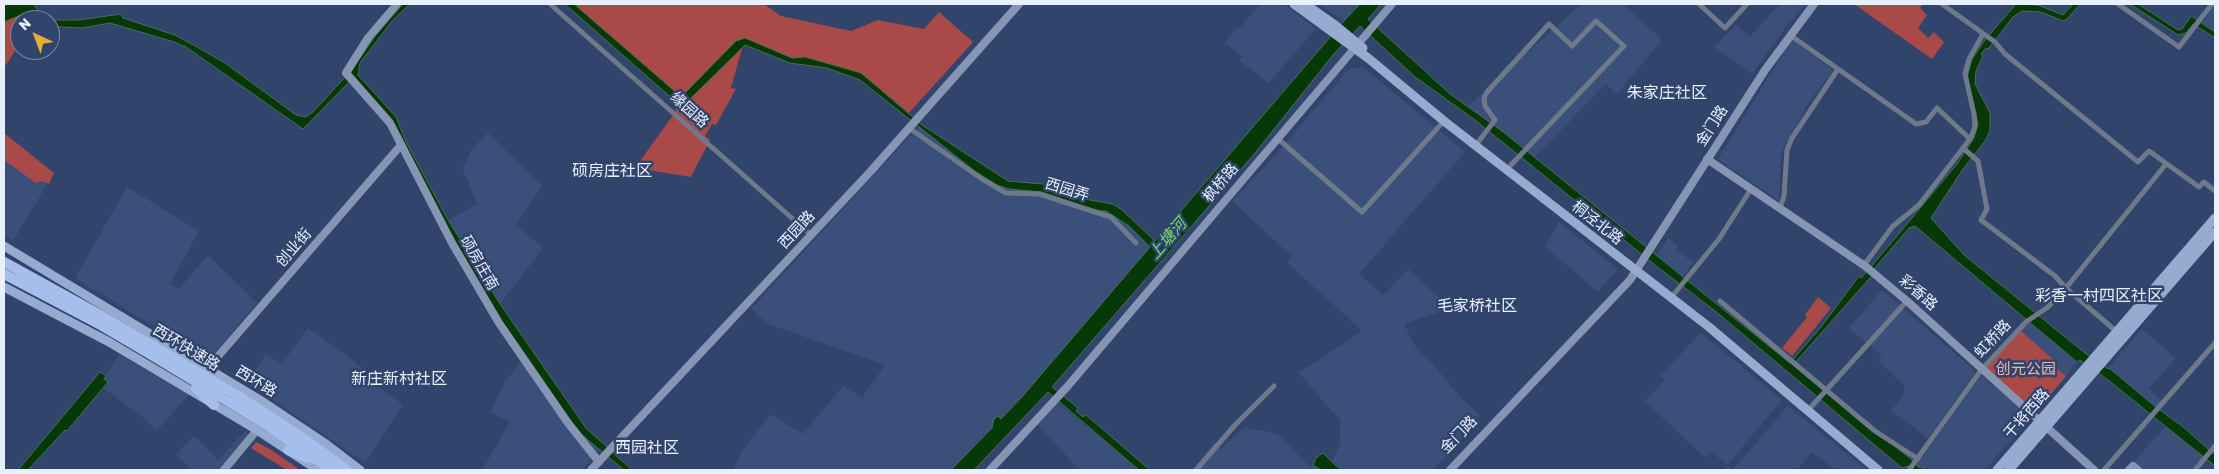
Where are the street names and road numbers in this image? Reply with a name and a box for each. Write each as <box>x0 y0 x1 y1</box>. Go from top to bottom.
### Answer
street label: 缘园路 <box>666 88 712 132</box>
street label: 金门路 <box>1692 102 1732 150</box>
street label: 枫桥路 <box>1200 160 1242 206</box>
street label: 西园弄 <box>1043 175 1091 205</box>
street label: 桐泾北路 <box>1568 197 1626 249</box>
street label: 西园路 <box>775 207 819 253</box>
street label: 创业街 <box>272 225 316 271</box>
street label: 硕房庄南 <box>456 233 502 293</box>
street label: 彩香路 <box>1895 271 1941 315</box>
street label: 虹桥路 <box>1971 316 2015 362</box>
street label: 西环快速路 <box>149 321 223 375</box>
street label: 西环路 <box>232 363 280 401</box>
street label: 干将西路 <box>2001 385 2053 443</box>
street label: 金门路 <box>1437 413 1481 457</box>

